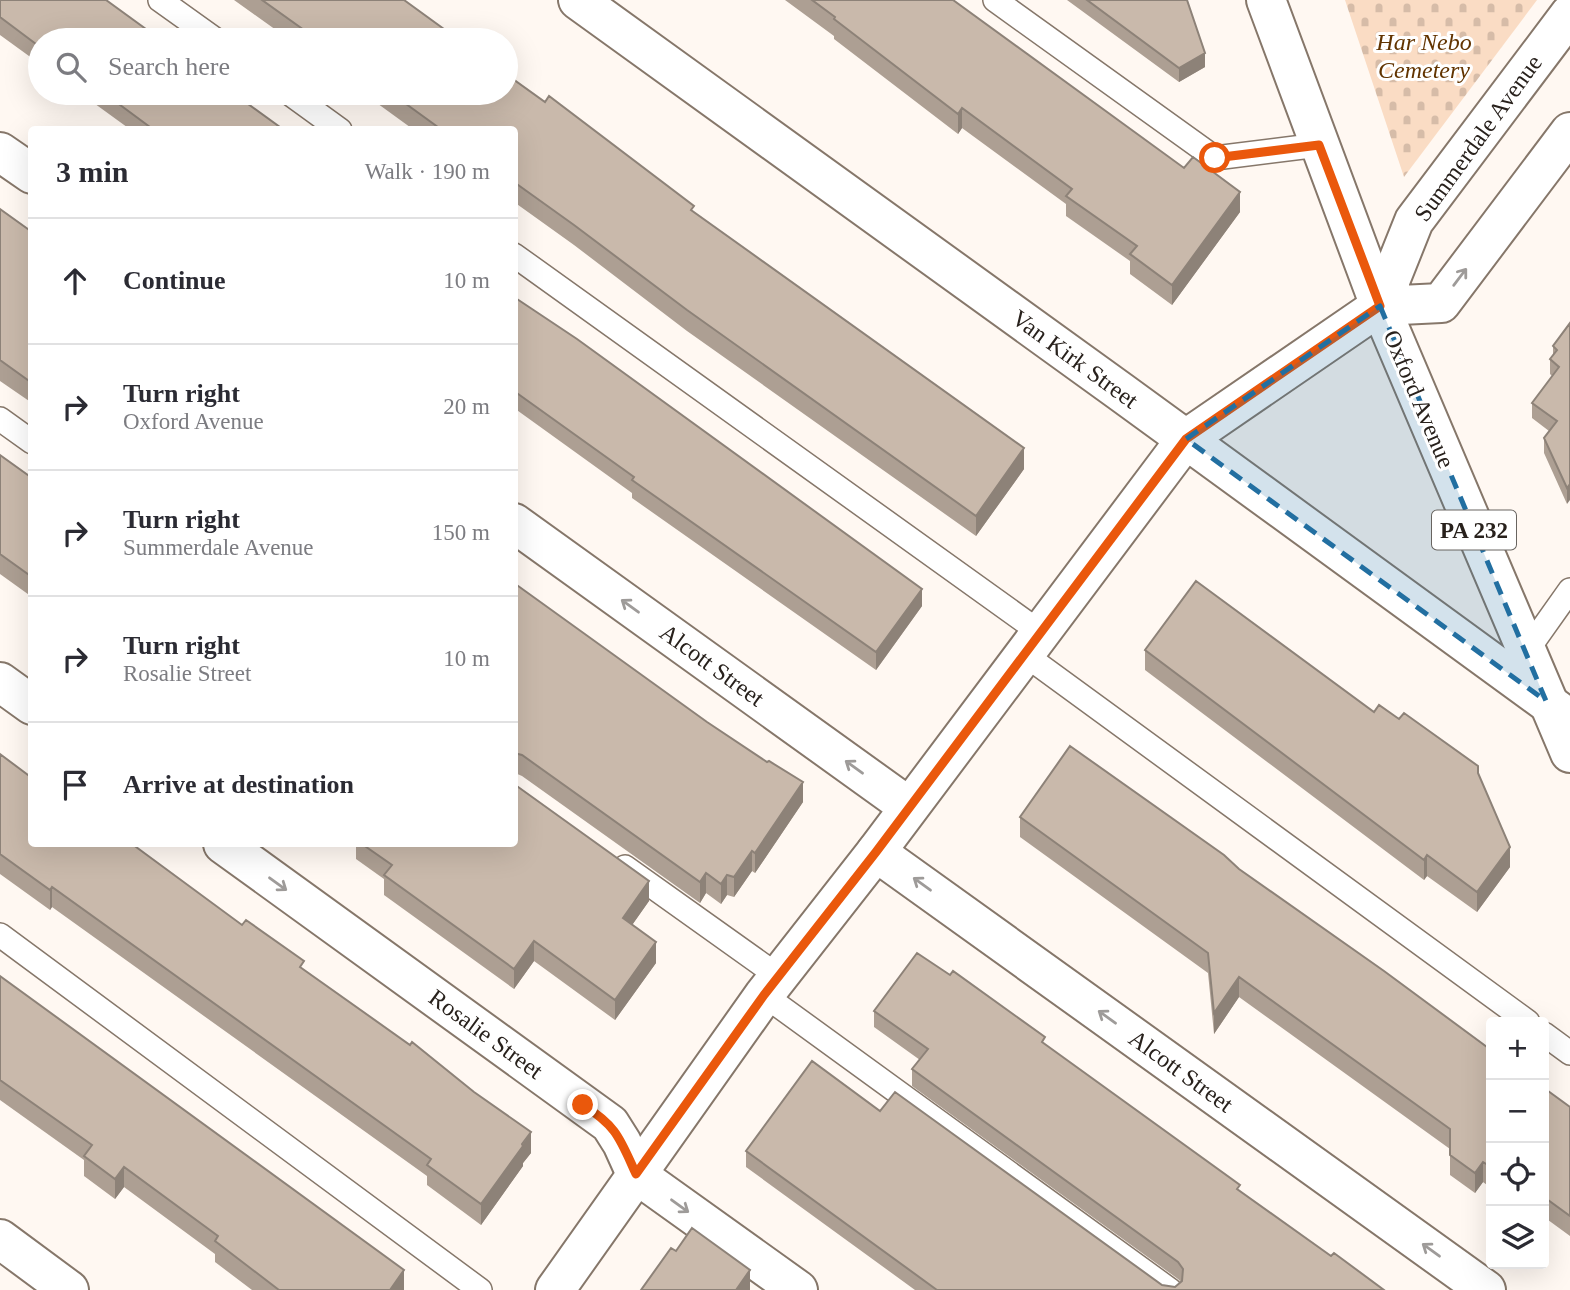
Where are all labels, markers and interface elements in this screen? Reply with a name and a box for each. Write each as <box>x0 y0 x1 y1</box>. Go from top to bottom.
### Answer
search box <box>28 28 518 105</box>
park label: Har Nebo Cemetery <box>1375 29 1472 83</box>
icon: search <box>52 48 90 86</box>
street label: Summerdale Avenue <box>1409 50 1547 226</box>
text: Search here <box>108 52 230 81</box>
route start <box>1199 142 1230 173</box>
text: 3 min <box>56 155 129 188</box>
text: Walk · 190 m <box>365 159 490 184</box>
icon: ahead <box>56 262 94 300</box>
text: Continue <box>123 266 226 295</box>
text: 10 m <box>443 268 490 293</box>
one-way arrow <box>1453 268 1467 287</box>
street label: Van Kirk Street <box>1007 305 1143 414</box>
street label: Oxford Avenue <box>1378 326 1460 472</box>
text: Turn right <box>123 379 240 408</box>
icon: right <box>56 388 94 426</box>
text: 20 m <box>443 394 490 419</box>
text: Oxford Avenue <box>123 409 264 434</box>
text: Turn right <box>123 505 240 534</box>
road number: PA 232 <box>1432 510 1516 550</box>
icon: right <box>56 514 94 552</box>
text: 150 m <box>432 520 490 545</box>
text: Summerdale Avenue <box>123 535 314 560</box>
one-way arrow <box>621 599 640 613</box>
street label: Alcott Street <box>655 619 769 712</box>
text: Turn right <box>123 631 240 660</box>
icon: right <box>56 640 94 678</box>
text: 10 m <box>443 646 490 671</box>
text: Rosalie Street <box>123 661 251 686</box>
one-way arrow <box>845 760 864 775</box>
icon: arrive <box>56 766 94 804</box>
text: Arrive at destination <box>123 770 354 799</box>
one-way arrow <box>268 876 287 891</box>
one-way arrow <box>913 877 932 892</box>
street label: Rosalie Street <box>424 984 548 1084</box>
one-way arrow <box>1098 1010 1117 1024</box>
map controls <box>1486 1017 1549 1269</box>
button: + <box>1486 1017 1549 1080</box>
street label: Alcott Street <box>1124 1025 1238 1118</box>
button: − <box>1486 1080 1549 1143</box>
route end <box>567 1089 598 1120</box>
button: locate <box>1486 1143 1549 1206</box>
one-way arrow <box>670 1199 689 1213</box>
button: layers <box>1486 1206 1549 1269</box>
one-way arrow <box>1422 1243 1441 1257</box>

